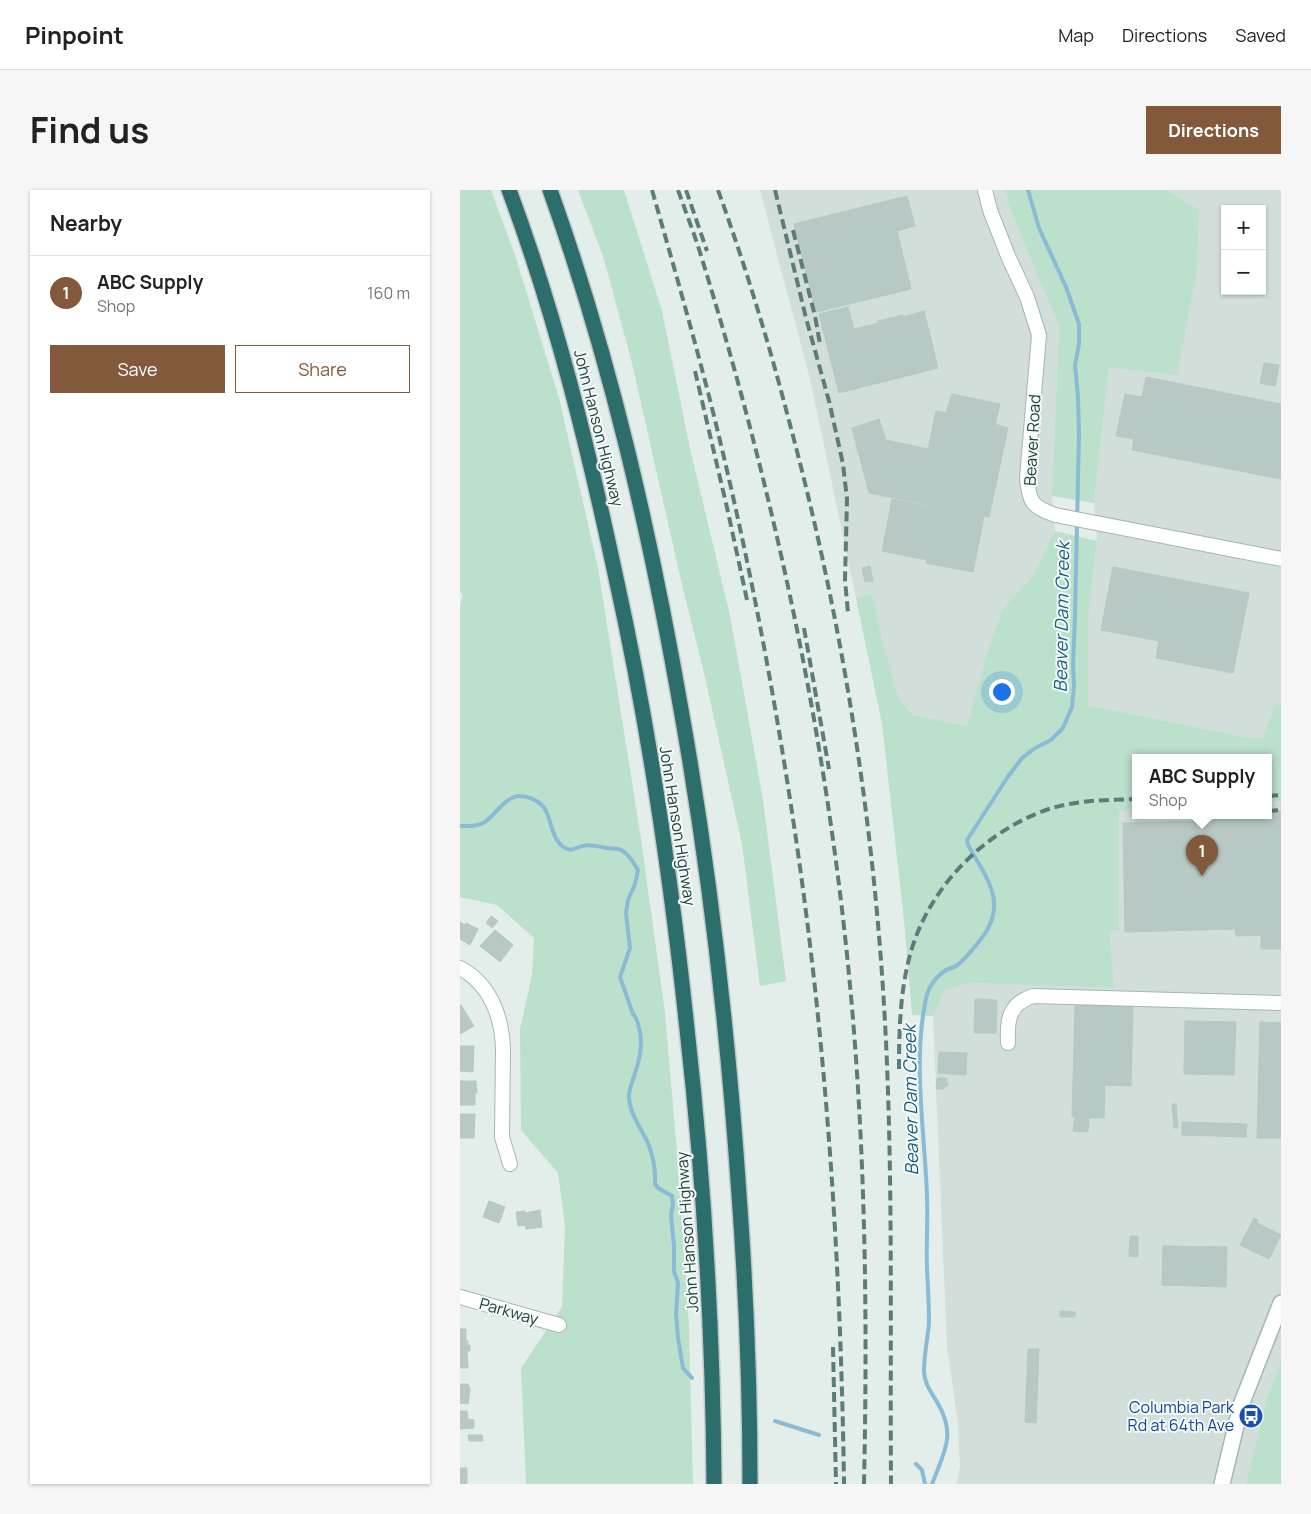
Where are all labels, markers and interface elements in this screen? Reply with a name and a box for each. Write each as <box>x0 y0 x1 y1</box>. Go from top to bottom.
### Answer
text: Pinpoint <box>25 18 124 51</box>
text: Map <box>1058 23 1094 47</box>
text: Directions <box>1122 23 1207 47</box>
text: Saved <box>1235 23 1286 47</box>
text: Find us <box>30 106 149 154</box>
button: Directions <box>1146 106 1281 154</box>
map controls <box>1221 205 1266 295</box>
button: + <box>1221 205 1266 250</box>
text: Nearby <box>50 209 122 237</box>
button: − <box>1221 250 1266 295</box>
text: ABC Supply <box>97 269 203 295</box>
text: 1 <box>62 282 70 304</box>
text: 160 m <box>367 282 410 304</box>
text: Shop <box>97 295 135 317</box>
button: Save <box>50 345 225 393</box>
button: Share <box>235 345 410 393</box>
street label: John Hanson Highway <box>569 347 629 509</box>
street label: Beaver Road <box>1019 394 1045 486</box>
water label: Beaver Dam Creek <box>1048 538 1074 692</box>
your location <box>989 679 1015 705</box>
street label: John Hanson Highway <box>655 745 702 908</box>
popup <box>1132 754 1272 819</box>
text: ABC Supply <box>1149 763 1255 789</box>
text: Shop <box>1149 789 1187 811</box>
pin: 1 <box>1186 835 1218 876</box>
water label: Beaver Dam Creek <box>897 1021 923 1175</box>
street label: John Hanson Highway <box>670 1150 704 1313</box>
street label: Parkway <box>477 1292 542 1330</box>
place label: Columbia Park Rd at 64th Ave <box>1128 1396 1235 1436</box>
bus stop icon: Columbia Park Rd at 64th Ave <box>1238 1403 1264 1429</box>

